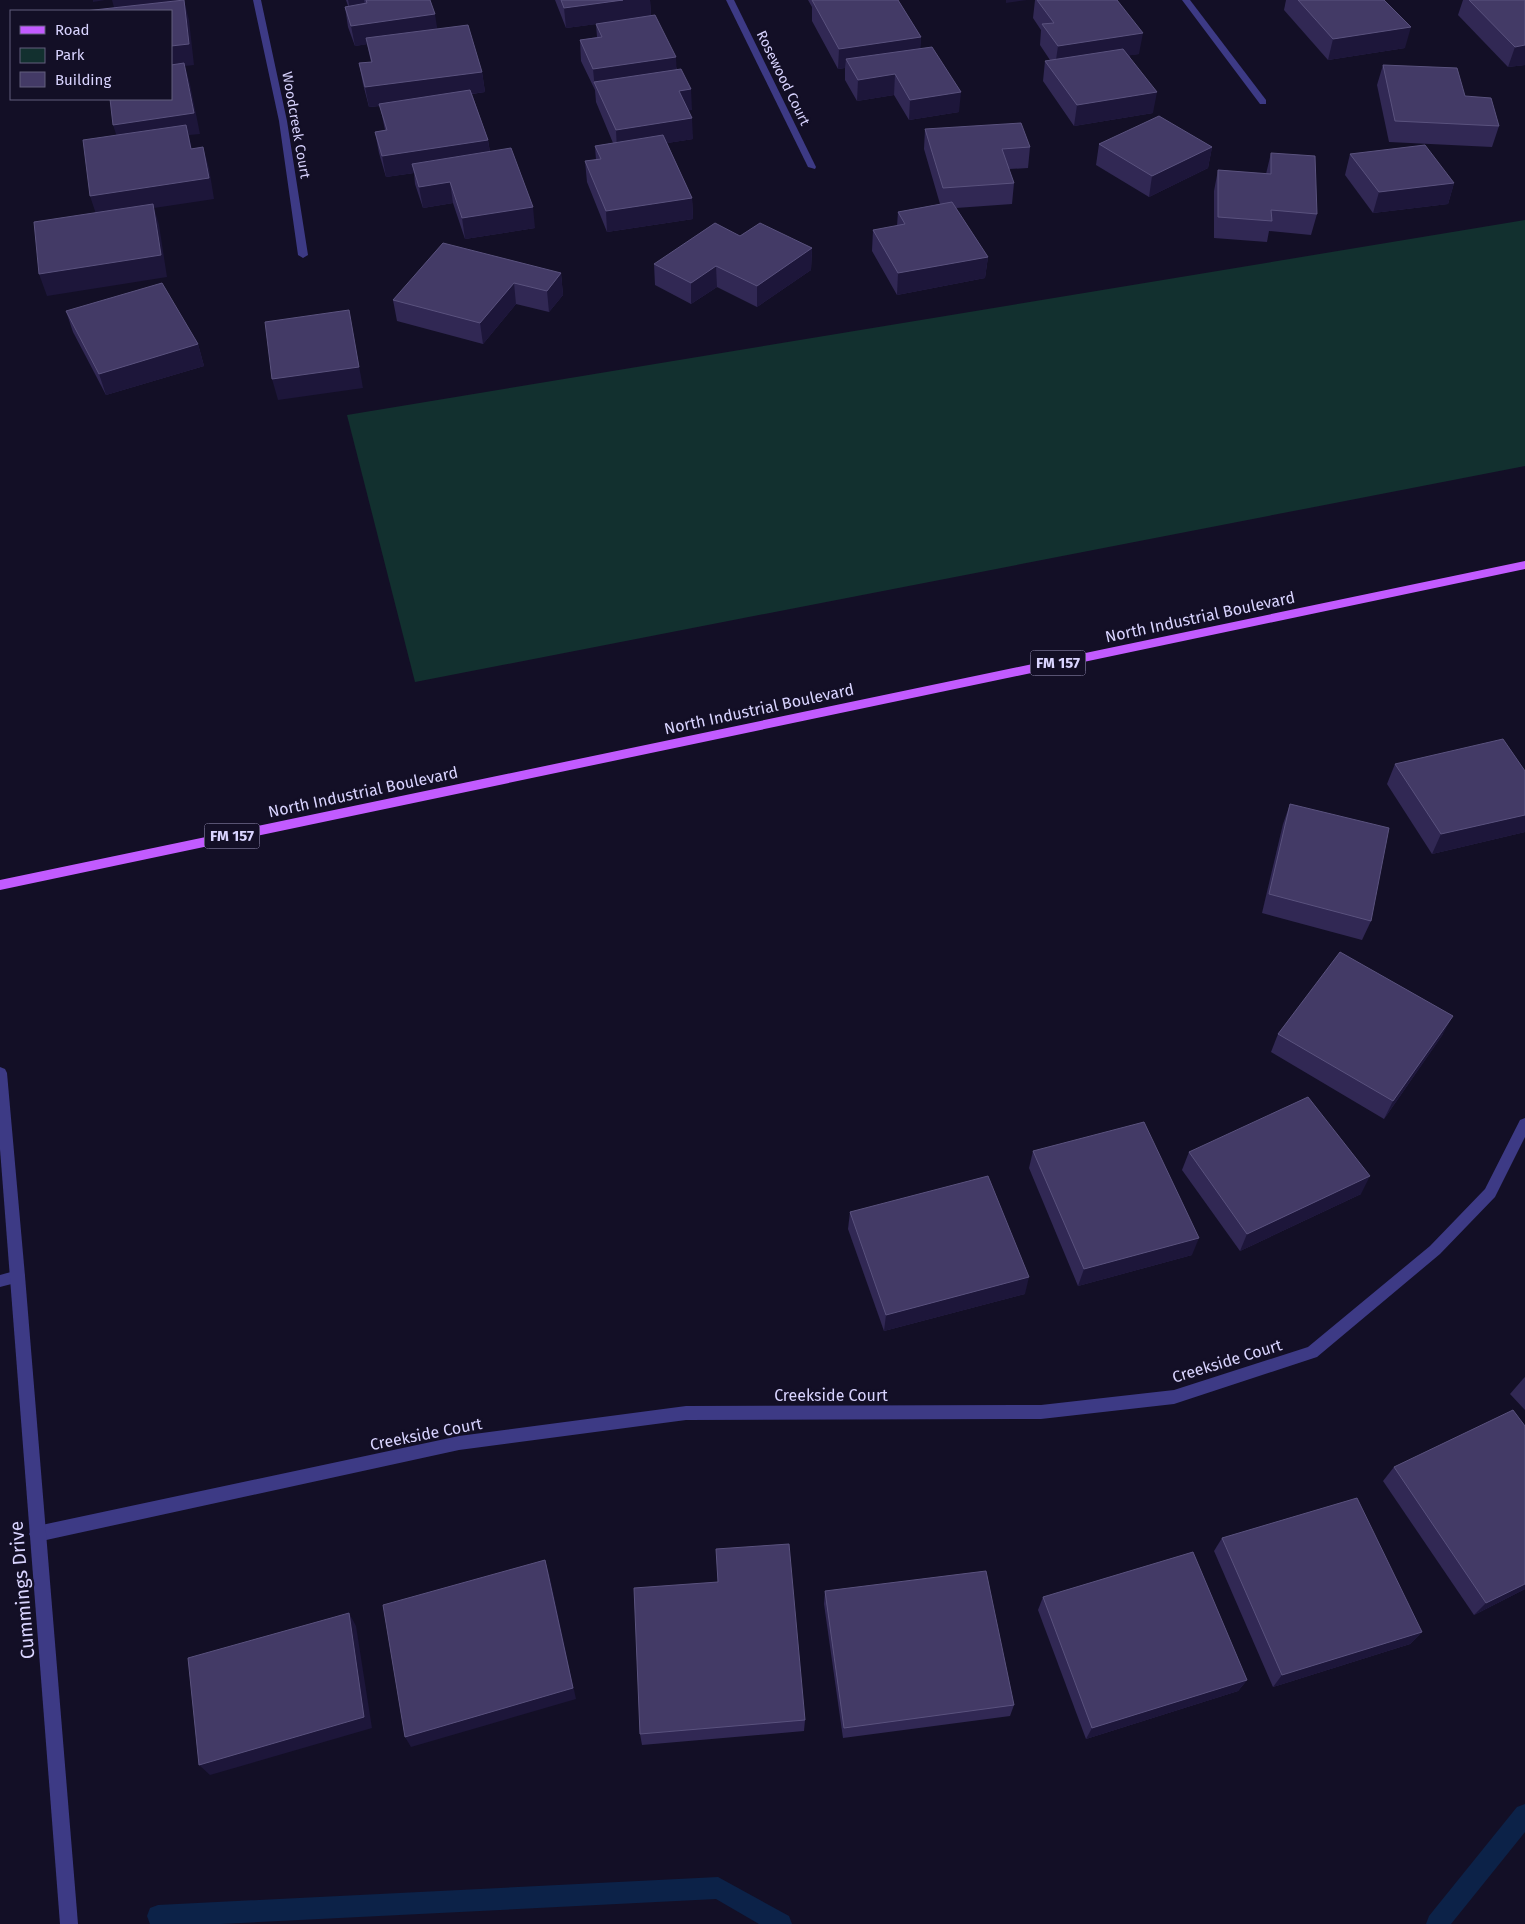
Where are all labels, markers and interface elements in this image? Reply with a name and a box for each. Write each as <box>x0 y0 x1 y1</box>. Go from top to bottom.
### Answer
legend <box>10 10 172 100</box>
text: Road <box>55 21 90 39</box>
street label: Rosewood Court <box>753 28 814 129</box>
text: Park <box>55 46 85 64</box>
street label: Woodcreek Court <box>278 70 314 181</box>
text: Building <box>55 71 111 89</box>
street label: North Industrial Boulevard <box>1103 588 1297 646</box>
road number: FM 157 <box>1030 650 1086 676</box>
street label: North Industrial Boulevard <box>662 680 856 738</box>
street label: North Industrial Boulevard <box>266 763 460 821</box>
road number: FM 157 <box>204 824 260 848</box>
street label: Creekside Court <box>1170 1335 1284 1387</box>
street label: Creekside Court <box>774 1386 888 1405</box>
street label: Creekside Court <box>368 1414 484 1454</box>
street label: Cummings Drive <box>5 1520 39 1660</box>

